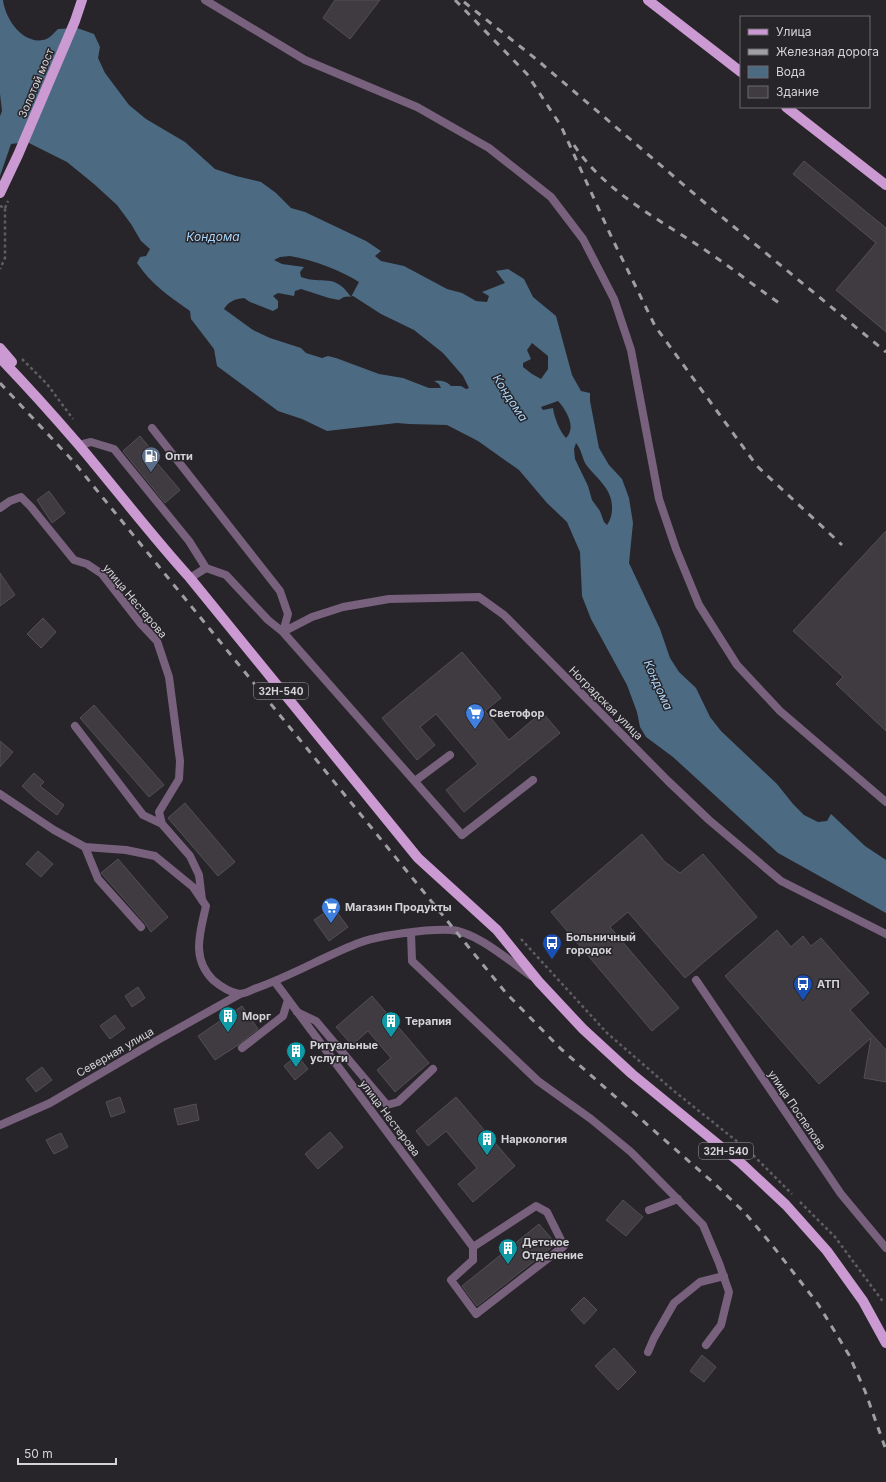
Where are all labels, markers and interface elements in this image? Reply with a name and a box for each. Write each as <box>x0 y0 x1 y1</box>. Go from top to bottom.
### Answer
legend <box>740 16 870 108</box>
text: Улица <box>776 24 811 39</box>
text: Железная дорога <box>776 44 879 59</box>
street label: Золотой мост <box>15 45 57 120</box>
text: Вода <box>776 64 805 79</box>
text: Здание <box>776 84 819 99</box>
water label: Кондома <box>186 229 240 244</box>
water label: Кондома <box>490 371 531 424</box>
fuel station icon: Опти <box>140 445 162 473</box>
place label: Опти <box>165 449 193 463</box>
street label: улица Нестерова <box>100 561 170 641</box>
water label: Кондома <box>641 657 676 712</box>
street label: Ноградская улица <box>566 663 646 743</box>
road number: 32Н-540 <box>254 683 308 699</box>
supermarket icon: Светофор <box>464 702 486 730</box>
place label: Светофор <box>489 706 545 720</box>
supermarket icon: Магазин Продукты <box>320 896 342 924</box>
place label: Магазин Продукты <box>345 900 452 914</box>
place label: Больничный городок <box>566 930 636 957</box>
bus stop icon: Больничный городок <box>541 932 563 960</box>
bus stop icon: АТП <box>792 973 814 1001</box>
place label: АТП <box>817 977 840 991</box>
building icon: Морг <box>217 1005 239 1033</box>
place label: Морг <box>242 1009 271 1023</box>
building icon: Терапия <box>380 1010 402 1038</box>
place label: Терапия <box>405 1014 451 1028</box>
street label: Северная улица <box>74 1024 156 1080</box>
place label: Ритуальные услуги <box>310 1038 379 1065</box>
building icon: Ритуальные услуги <box>285 1040 307 1068</box>
street label: улица Поспелова <box>765 1067 829 1153</box>
street label: улица Нестерова <box>357 1077 423 1159</box>
building icon: Наркология <box>476 1128 498 1156</box>
place label: Наркология <box>501 1132 567 1146</box>
road number: 32Н-540 <box>699 1143 753 1159</box>
place label: Детское Отделение <box>522 1235 584 1262</box>
building icon: Детское Отделение <box>497 1237 519 1265</box>
scale bar <box>18 1440 116 1466</box>
text: 50 m <box>24 1446 53 1461</box>

